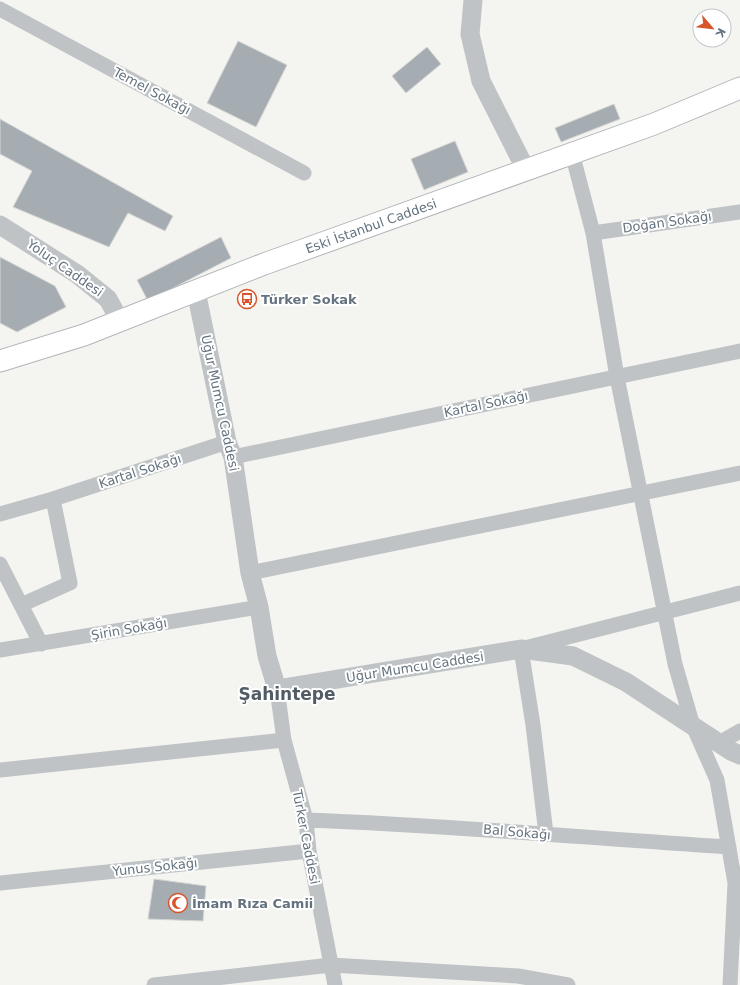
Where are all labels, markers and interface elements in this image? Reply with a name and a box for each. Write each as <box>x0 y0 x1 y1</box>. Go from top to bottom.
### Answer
north arrow <box>692 8 732 48</box>
text: K <box>712 26 728 40</box>
street label: Temel Sokağı <box>110 64 193 118</box>
street label: Eski İstanbul Caddesi <box>303 195 439 256</box>
street label: Doğan Sokağı <box>621 208 713 236</box>
street label: Yoluç Caddesi <box>23 236 106 300</box>
bus stop icon: Türker Sokak <box>236 288 258 310</box>
place label: Türker Sokak <box>261 292 357 307</box>
street label: Uğur Mumcu Caddesi <box>198 333 242 473</box>
street label: Kartal Sokağı <box>442 388 530 420</box>
street label: Kartal Sokağı <box>97 451 183 491</box>
street label: Şirin Sokağı <box>90 615 168 643</box>
street label: Uğur Mumcu Caddesi <box>345 649 485 685</box>
district label: Şahintepe <box>238 684 336 704</box>
street label: Türker Caddesi <box>289 787 323 886</box>
street label: Bal Sokağı <box>482 822 552 842</box>
street label: Yunus Sokağı <box>111 855 198 879</box>
mosque icon: İmam Rıza Camii <box>167 892 189 914</box>
place label: İmam Rıza Camii <box>192 896 313 911</box>

